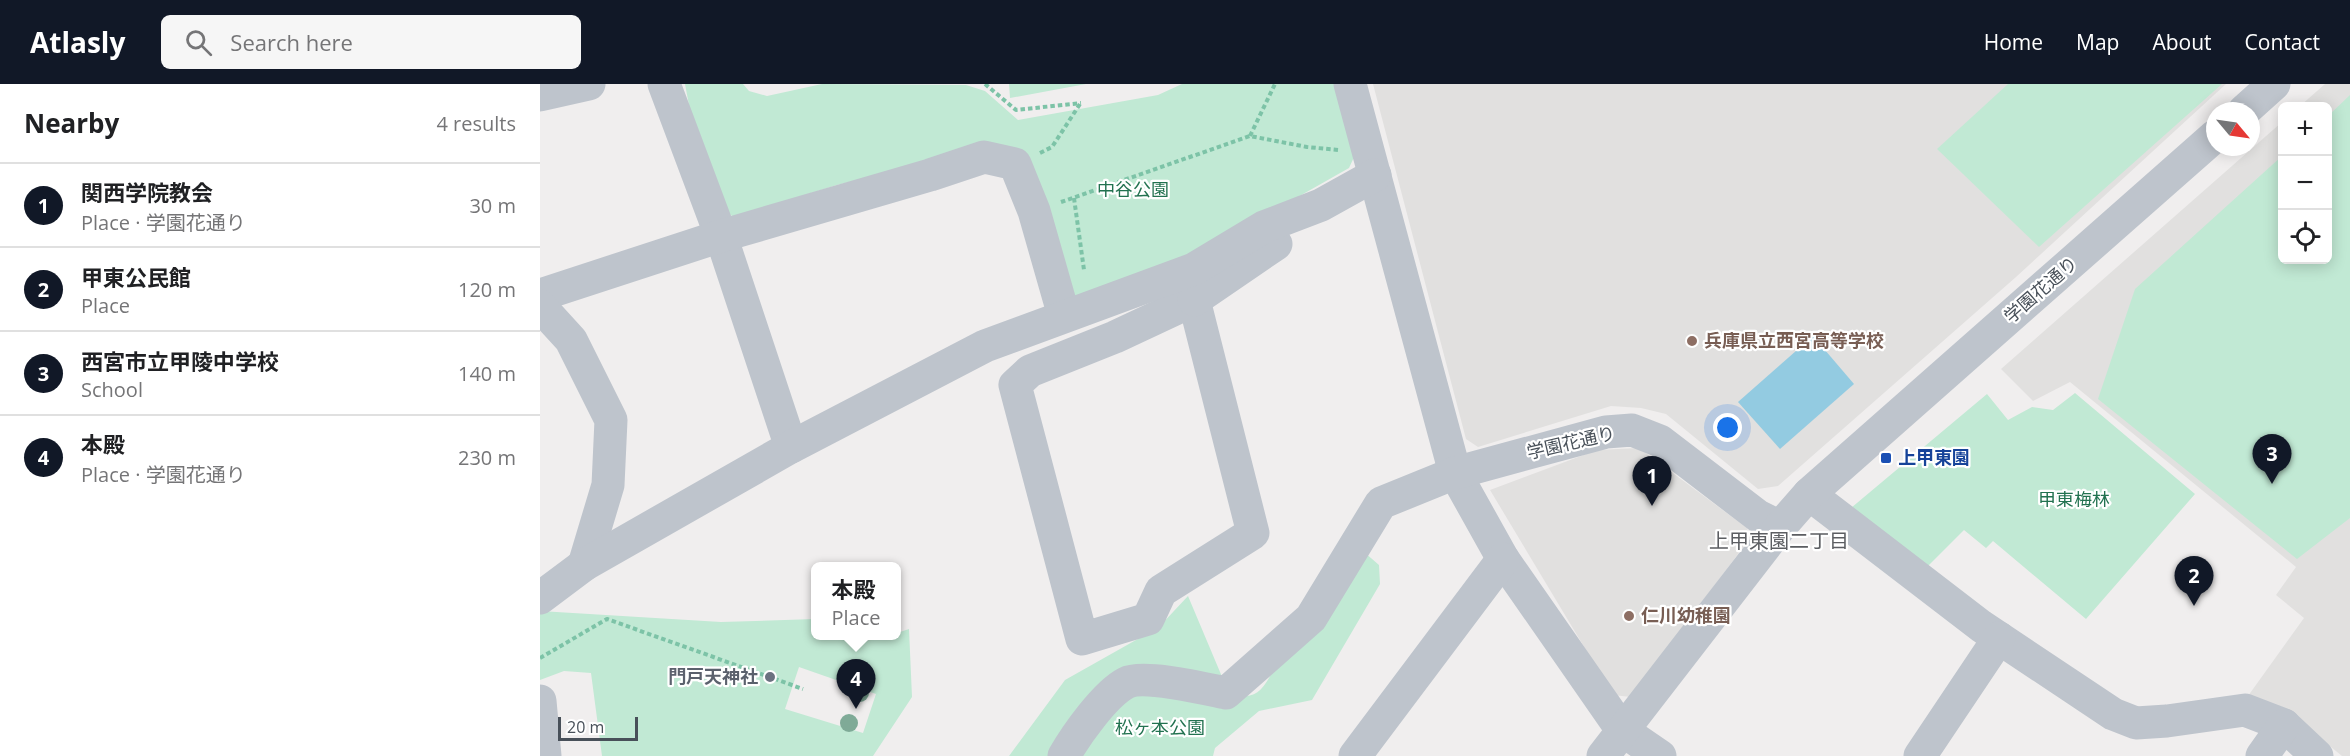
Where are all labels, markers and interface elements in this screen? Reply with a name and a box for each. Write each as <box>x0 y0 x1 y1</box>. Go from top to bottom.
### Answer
search box <box>161 15 581 69</box>
text: Atlasly <box>30 23 125 61</box>
icon: search <box>182 26 215 59</box>
text: Search here <box>230 27 353 57</box>
text: Home <box>1984 28 2043 56</box>
text: Map <box>2076 28 2119 56</box>
text: About <box>2152 28 2212 56</box>
text: Contact <box>2245 28 2320 56</box>
north arrow <box>2206 102 2260 156</box>
map controls <box>2278 102 2332 264</box>
button: + <box>2278 102 2332 156</box>
text: Nearby <box>24 105 119 141</box>
text: 4 results <box>436 110 516 137</box>
button: − <box>2278 156 2332 210</box>
text: 関西学院教会 <box>81 177 213 207</box>
park label: 中谷公園 <box>1097 177 1169 201</box>
text: 1 <box>38 192 49 219</box>
text: 30 m <box>469 192 516 219</box>
text: Place · 学園花通り <box>81 209 246 236</box>
button: locate <box>2278 210 2332 264</box>
street label: 学園花通り <box>1999 251 2082 328</box>
text: 甲東公民館 <box>81 262 191 292</box>
text: 2 <box>38 276 49 303</box>
text: 120 m <box>458 276 516 303</box>
text: Place <box>81 292 130 319</box>
place label: 兵庫県立西宮高等学校 <box>1704 328 1884 352</box>
marker: 兵庫県立西宮高等学校 <box>1685 334 1699 348</box>
text: 西宮市立甲陵中学校 <box>81 346 279 376</box>
text: 3 <box>38 360 49 387</box>
text: 140 m <box>458 360 516 387</box>
text: School <box>81 376 143 403</box>
your location <box>1713 413 1742 442</box>
street label: 学園花通り <box>1524 420 1617 464</box>
text: 本殿 <box>81 429 125 459</box>
pin: 3 <box>2252 434 2292 484</box>
text: 4 <box>38 444 49 471</box>
text: 230 m <box>458 444 516 471</box>
place label: 上甲東園 <box>1898 445 1970 469</box>
marker: 上甲東園 <box>1879 451 1893 465</box>
pin: 1 <box>1632 456 1672 506</box>
text: Place · 学園花通り <box>81 461 246 488</box>
park label: 甲東梅林 <box>2038 487 2110 511</box>
district label: 上甲東園二丁目 <box>1709 527 1849 554</box>
pin: 2 <box>2174 556 2214 606</box>
popup <box>811 562 901 640</box>
text: 本殿 <box>831 574 876 604</box>
place label: 仁川幼稚園 <box>1641 603 1731 627</box>
text: Place <box>831 604 881 631</box>
marker: 仁川幼稚園 <box>1622 609 1636 623</box>
pin: 4 <box>836 660 876 709</box>
place label: 門戸天神社 <box>668 664 758 688</box>
marker: 門戸天神社 <box>763 670 777 684</box>
scale bar <box>558 714 638 742</box>
park label: 松ヶ本公園 <box>1115 715 1205 739</box>
text: 20 m <box>567 716 604 738</box>

